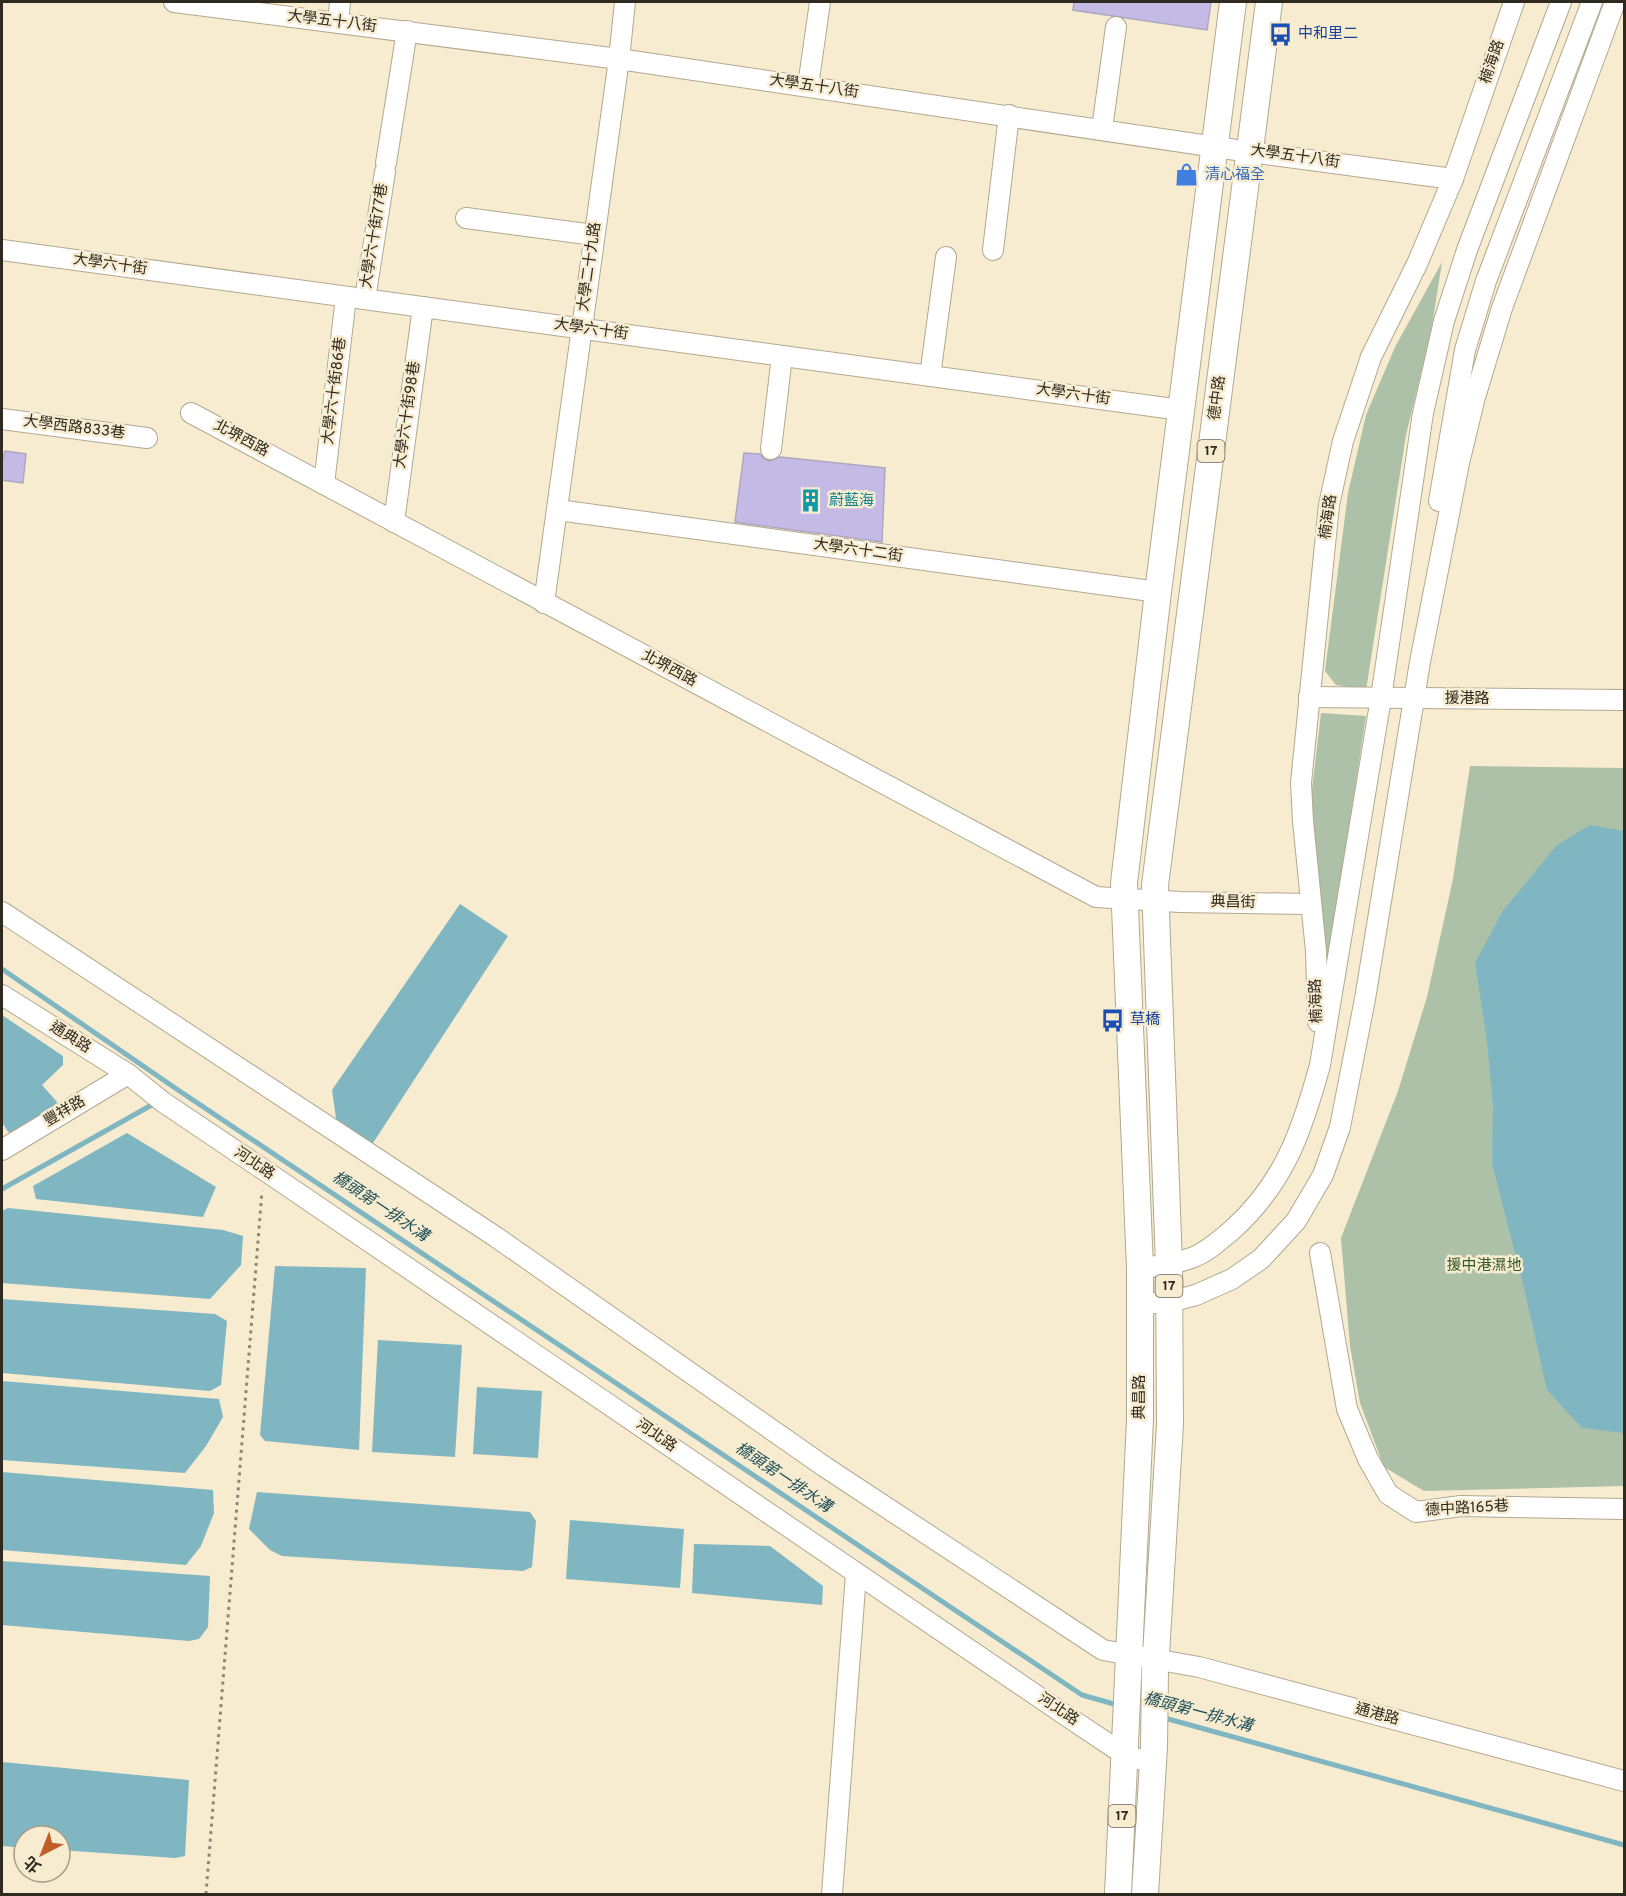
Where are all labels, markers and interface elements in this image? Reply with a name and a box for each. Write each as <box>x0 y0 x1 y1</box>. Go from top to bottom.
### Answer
street label: 大學五十八街 <box>286 7 378 37</box>
bus stop icon: 中和里二 <box>1267 21 1293 47</box>
place label: 中和里二 <box>1298 25 1358 44</box>
street label: 楠海路 <box>1476 37 1509 86</box>
street label: 大學五十八街 <box>768 71 860 103</box>
street label: 大學五十八街 <box>1249 141 1341 173</box>
shop icon: 清心福全 <box>1174 162 1200 188</box>
place label: 清心福全 <box>1205 166 1265 185</box>
street label: 大學六十街77巷 <box>357 182 393 290</box>
street label: 大學二十九路 <box>574 221 606 313</box>
street label: 大學六十街 <box>72 250 148 280</box>
street label: 大學六十街 <box>553 315 629 345</box>
street label: 大學六十街86巷 <box>319 336 351 446</box>
street label: 大學六十街98巷 <box>391 360 425 470</box>
street label: 德中路 <box>1205 374 1230 421</box>
street label: 大學六十街 <box>1035 380 1111 410</box>
street label: 大學西路833巷 <box>22 412 126 444</box>
street label: 北堺西路 <box>210 416 272 461</box>
road number: 17 <box>1198 440 1224 462</box>
building icon: 蔚藍海 <box>798 488 824 514</box>
place label: 蔚藍海 <box>829 492 874 511</box>
street label: 楠海路 <box>1315 493 1342 541</box>
street label: 大學六十二街 <box>812 535 904 567</box>
street label: 北堺西路 <box>638 646 700 691</box>
street label: 援港路 <box>1444 690 1490 709</box>
street label: 典昌街 <box>1210 892 1256 913</box>
street label: 楠海路 <box>1306 978 1327 1024</box>
bus stop icon: 草橋 <box>1099 1007 1125 1033</box>
place label: 草橋 <box>1130 1011 1160 1030</box>
street label: 通典路 <box>46 1017 95 1058</box>
street label: 豐祥路 <box>41 1092 89 1132</box>
street label: 河北路 <box>230 1143 279 1184</box>
water label: 橋頭第一排水溝 <box>328 1167 434 1248</box>
park label: 援中港濕地 <box>1446 1257 1522 1276</box>
road number: 17 <box>1156 1275 1182 1297</box>
street label: 典昌路 <box>1130 1374 1150 1420</box>
street label: 河北路 <box>632 1414 680 1457</box>
water label: 橋頭第一排水溝 <box>731 1438 837 1519</box>
street label: 德中路165巷 <box>1425 1496 1509 1521</box>
street label: 河北路 <box>1034 1689 1083 1730</box>
water label: 橋頭第一排水溝 <box>1141 1689 1257 1738</box>
street label: 通港路 <box>1353 1700 1401 1730</box>
road number: 17 <box>1108 1805 1136 1827</box>
north arrow <box>12 1824 72 1884</box>
text: 北 <box>21 1851 46 1876</box>

